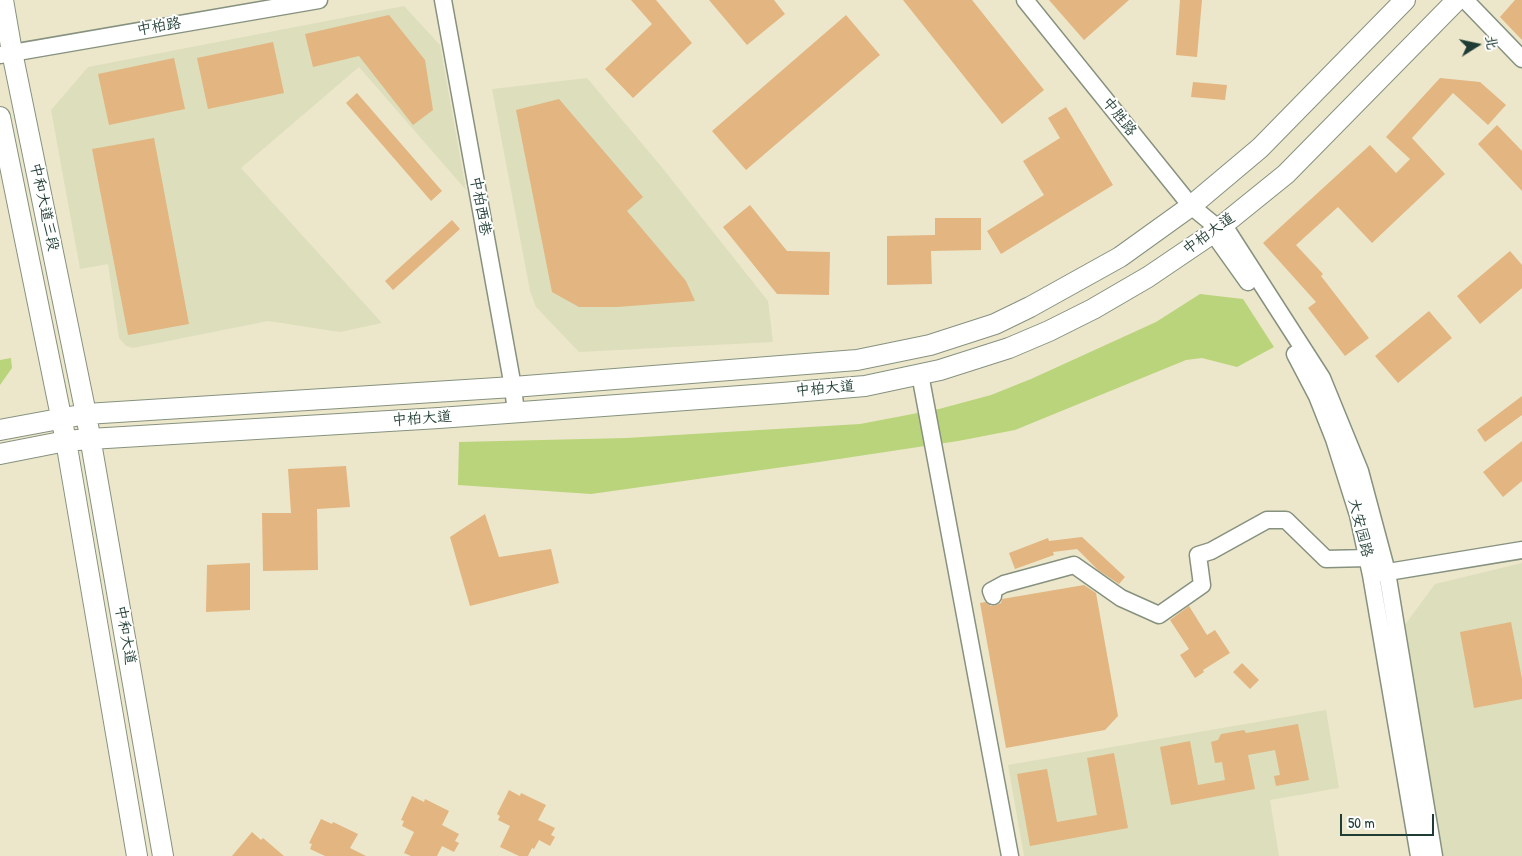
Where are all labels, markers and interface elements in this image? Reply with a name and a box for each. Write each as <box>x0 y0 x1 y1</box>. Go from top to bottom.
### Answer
street label: 中柏路 <box>135 14 183 40</box>
north arrow <box>1452 20 1502 70</box>
text: 北 <box>1482 34 1503 51</box>
street label: 中胜路 <box>1098 94 1140 140</box>
street label: 中和大道三段 <box>26 161 62 253</box>
street label: 中柏西巷 <box>466 175 494 237</box>
street label: 中柏大道 <box>1179 209 1239 259</box>
street label: 中柏大道 <box>794 377 856 401</box>
street label: 中柏大道 <box>391 408 453 430</box>
street label: 大安园路 <box>1344 497 1376 559</box>
street label: 中和大道 <box>111 604 139 666</box>
scale bar <box>1342 804 1436 836</box>
text: 50 m <box>1348 812 1375 833</box>

